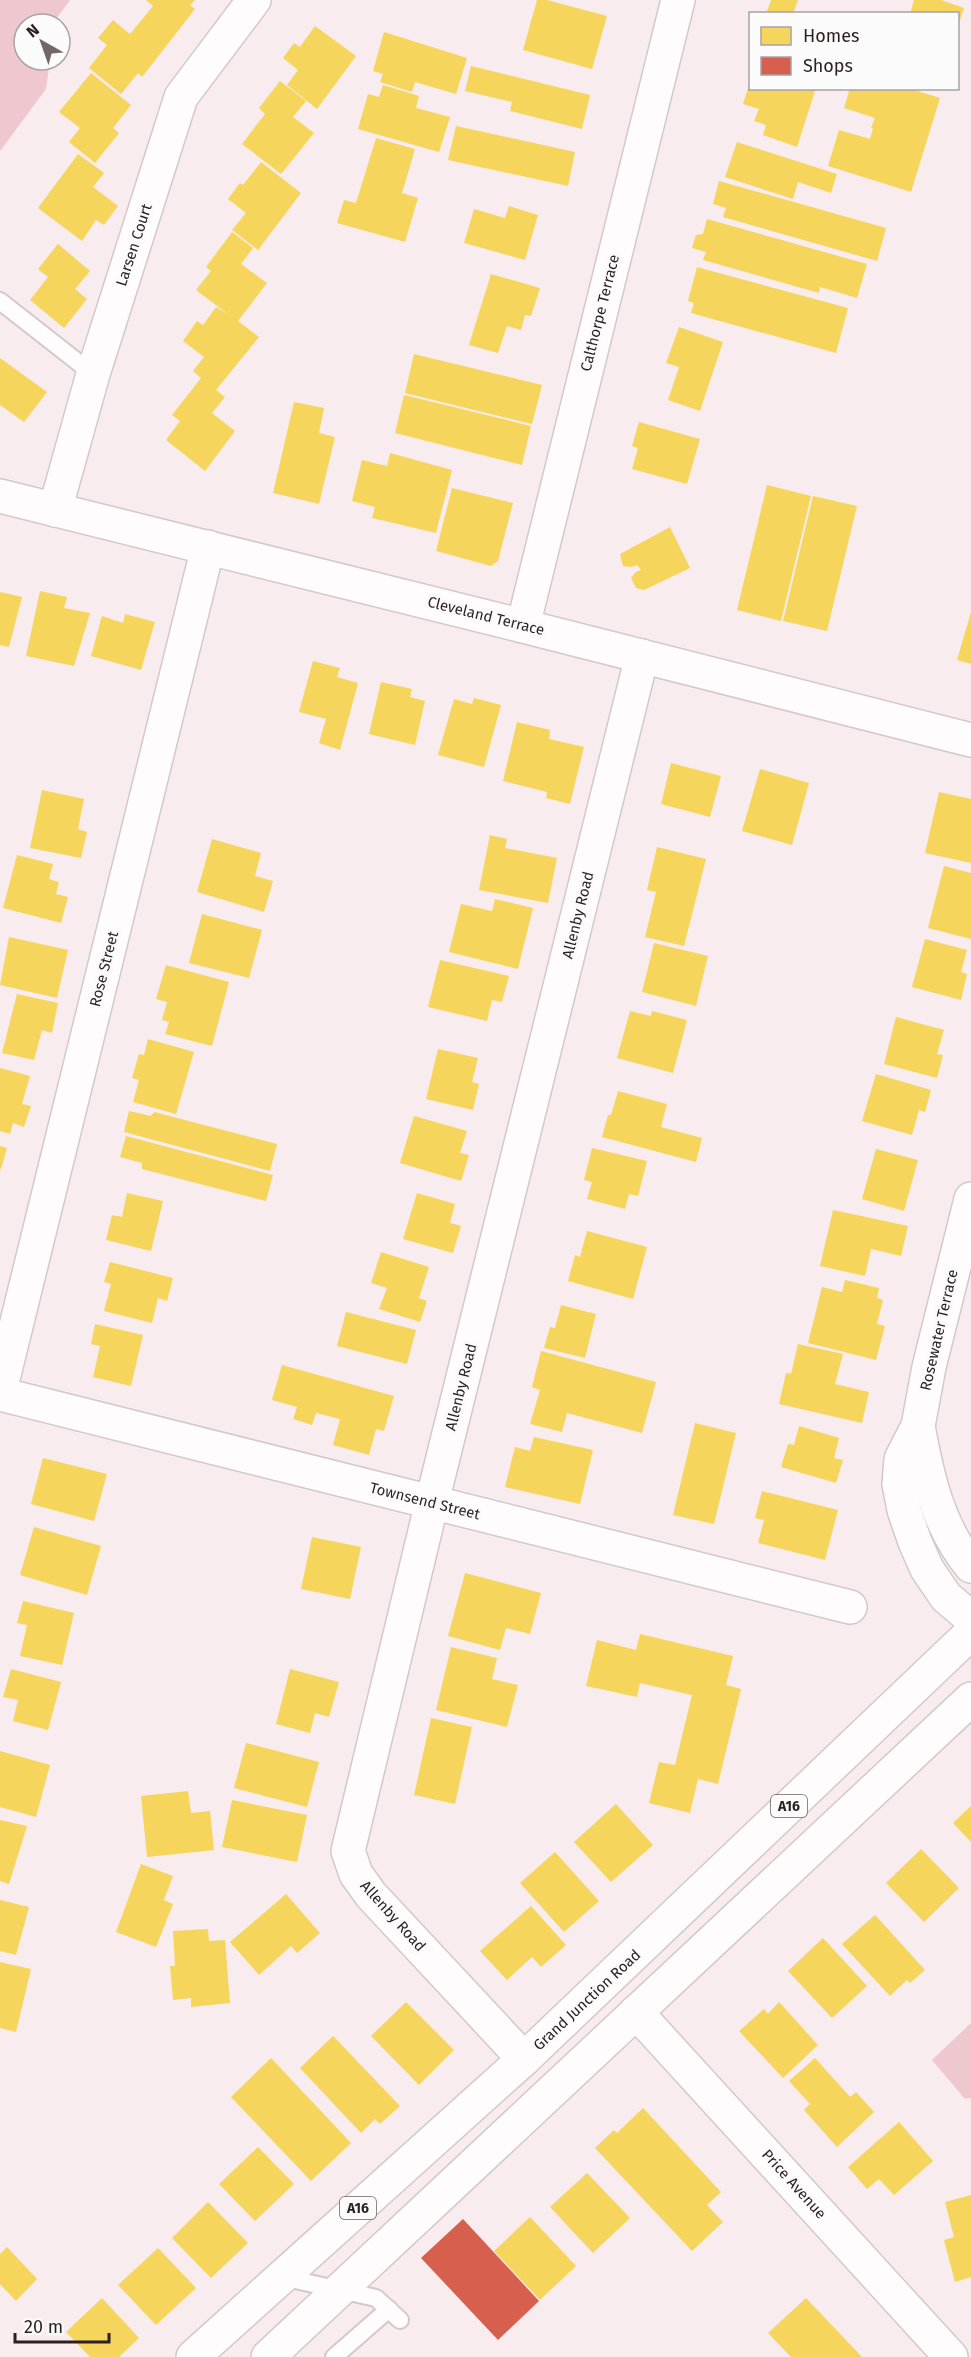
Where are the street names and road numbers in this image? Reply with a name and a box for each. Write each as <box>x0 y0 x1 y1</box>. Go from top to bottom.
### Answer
street label: Larsen Court <box>112 201 156 289</box>
street label: Calthorpe Terrace <box>577 253 623 373</box>
street label: Cleveland Terrace <box>426 593 546 639</box>
street label: Allenby Road <box>558 870 598 960</box>
street label: Rose Street <box>86 929 122 1009</box>
street label: Rosewater Terrace <box>916 1268 962 1392</box>
street label: Allenby Road <box>441 1342 481 1432</box>
street label: Townsend Street <box>368 1479 482 1524</box>
road number: A16 <box>771 1795 807 1817</box>
street label: Allenby Road <box>357 1877 429 1955</box>
street label: Grand Junction Road <box>530 1946 644 2054</box>
street label: Price Avenue <box>758 2146 830 2222</box>
road number: A16 <box>340 2197 376 2219</box>

